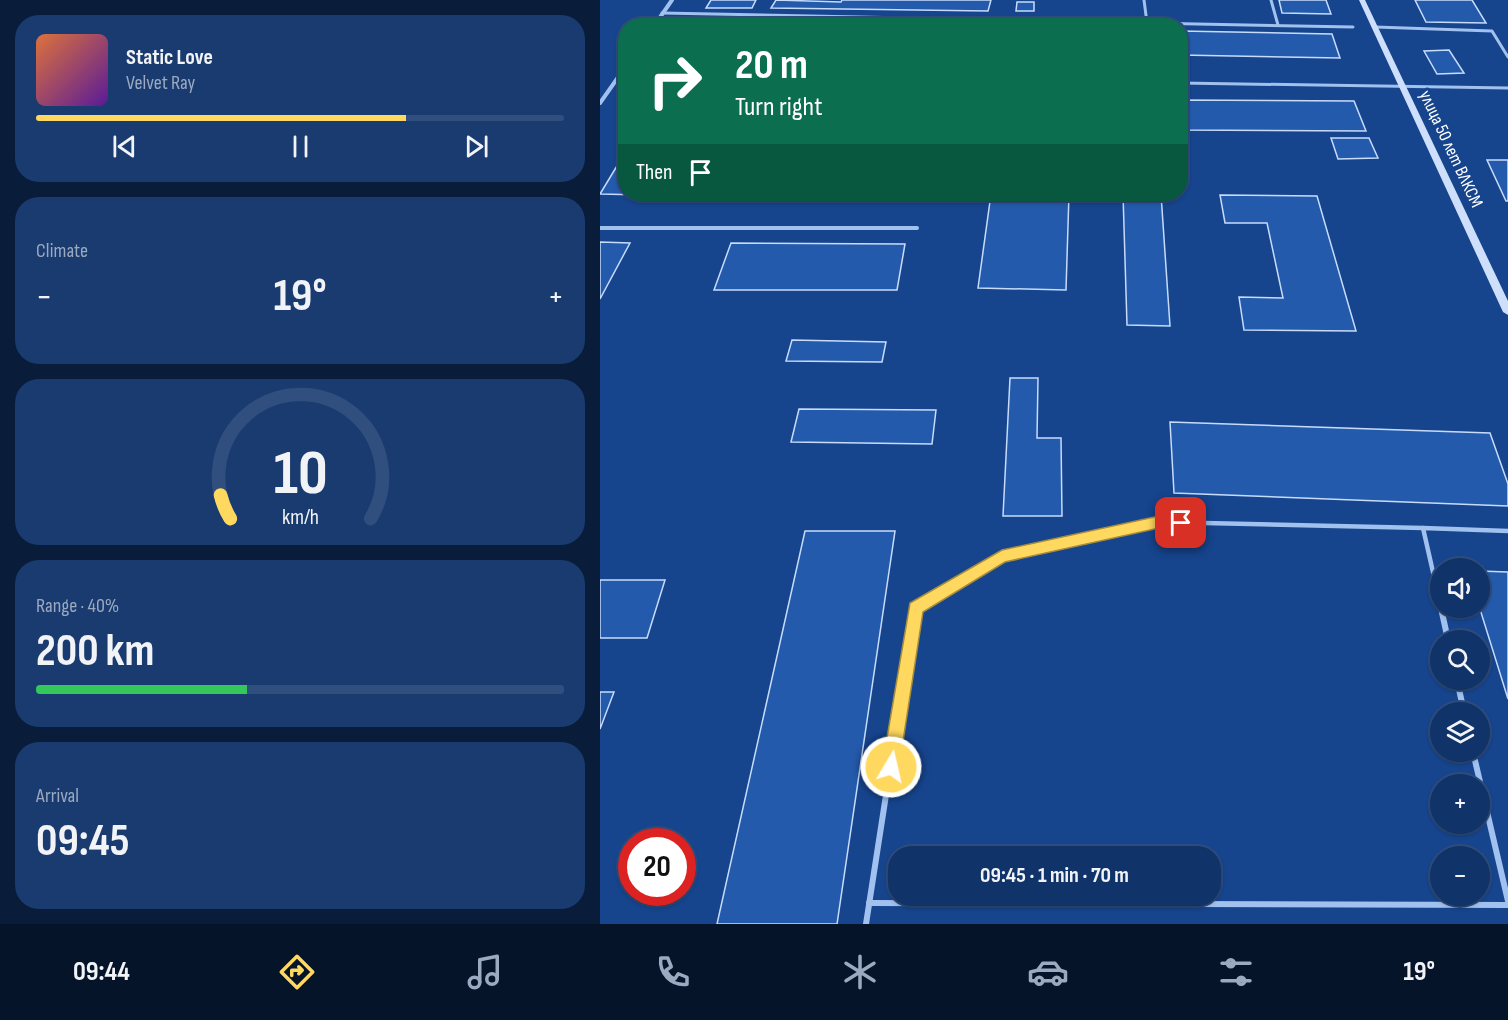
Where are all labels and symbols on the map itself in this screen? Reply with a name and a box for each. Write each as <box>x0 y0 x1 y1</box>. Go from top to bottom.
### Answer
street label: улица 50 лет ВЛКСМ <box>1415 87 1487 211</box>
pin <box>1155 497 1206 548</box>
position arrow <box>859 735 923 799</box>
speed limit sign: 20 <box>618 828 696 906</box>

